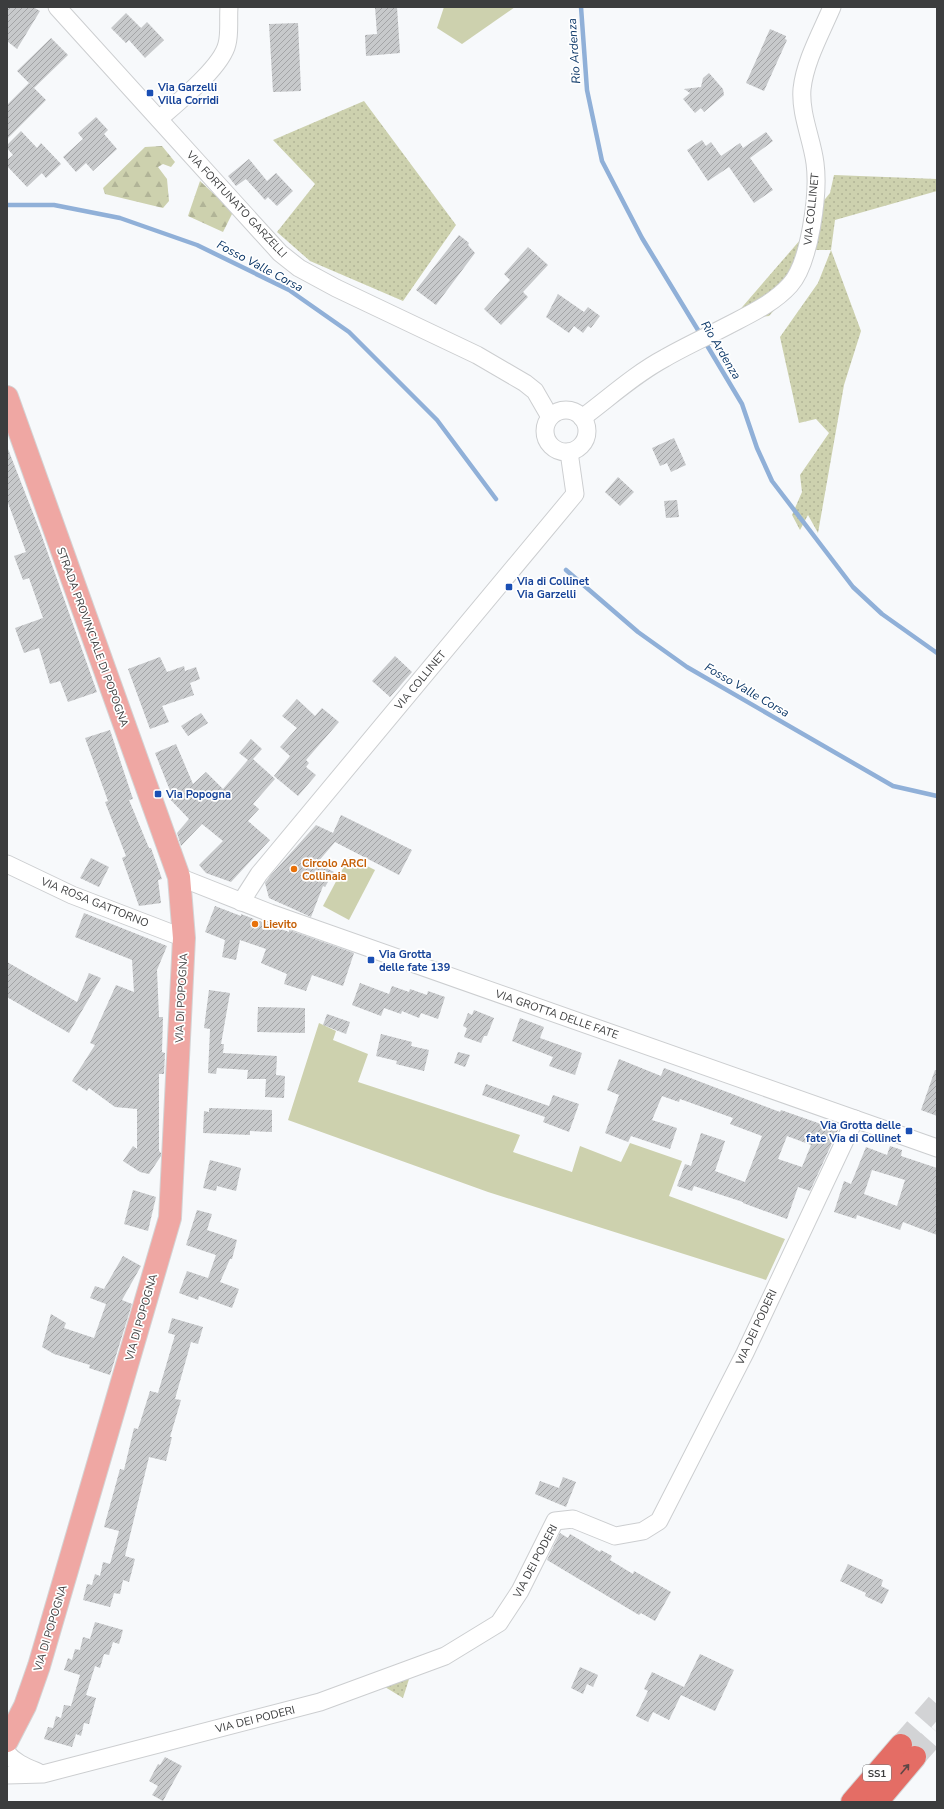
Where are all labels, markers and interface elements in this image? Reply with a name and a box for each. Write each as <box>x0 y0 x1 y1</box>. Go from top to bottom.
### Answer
water label: Rio Ardenza <box>564 18 584 84</box>
place label: Via Garzelli Villa Corridi <box>157 80 219 108</box>
marker: Via Garzelli Villa Corridi <box>145 88 155 98</box>
street label: VIA FORTUNATO GARZELLI <box>182 147 290 261</box>
street label: VIA COLLINET <box>800 172 823 247</box>
water label: Fosso Valle Corsa <box>214 237 306 295</box>
water label: Rio Ardenza <box>697 318 745 382</box>
street label: STRADA PROVINCIALE DI POPOGNA <box>53 545 132 729</box>
place label: Via di Collinet Via Garzelli <box>516 574 590 602</box>
marker: Via di Collinet Via Garzelli <box>504 582 514 592</box>
street label: VIA COLLINET <box>391 647 450 714</box>
water label: Fosso Valle Corsa <box>702 659 792 721</box>
place label: Via Popogna <box>165 787 231 802</box>
marker: Via Popogna <box>153 789 163 799</box>
place label: Circolo ARCI Collinaia <box>302 856 367 884</box>
marker: Circolo ARCI Collinaia <box>289 864 299 874</box>
street label: VIA ROSA GATTORNO <box>38 874 151 931</box>
place label: Lievito <box>263 917 297 932</box>
marker: Lievito <box>250 919 260 929</box>
place label: Via Grotta delle fate 139 <box>378 947 451 975</box>
street label: VIA DI POPOGNA <box>172 953 191 1044</box>
marker: Via Grotta delle fate 139 <box>366 955 376 965</box>
street label: VIA GROTTA DELLE FATE <box>492 986 620 1043</box>
place label: Via Grotta delle fate Via di Collinet <box>806 1118 902 1146</box>
marker: Via Grotta delle fate Via di Collinet <box>904 1126 914 1136</box>
street label: VIA DI POPOGNA <box>122 1272 161 1363</box>
street label: VIA DEI PODERI <box>732 1287 780 1368</box>
street label: VIA DEI PODERI <box>509 1522 561 1602</box>
street label: VIA DI POPOGNA <box>30 1583 71 1674</box>
street label: VIA DEI PODERI <box>213 1702 296 1737</box>
one-way arrow <box>901 1763 910 1774</box>
road number: SS1 <box>863 1765 891 1781</box>

